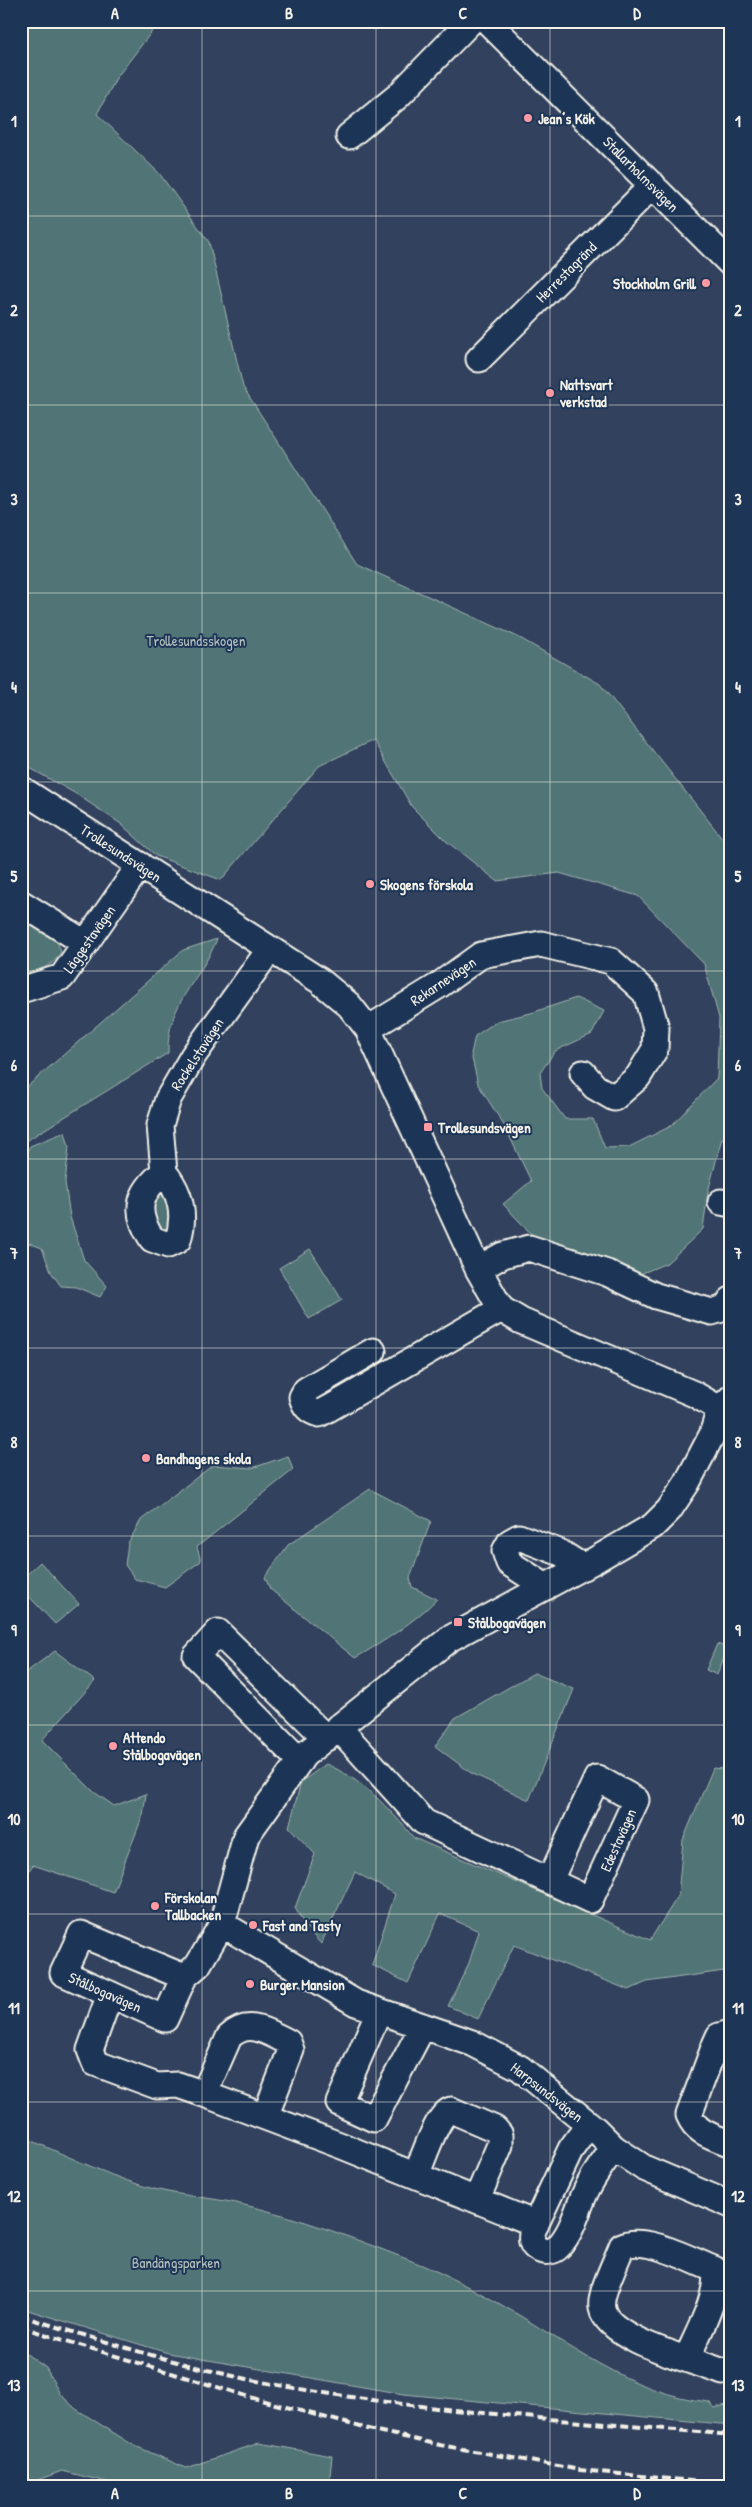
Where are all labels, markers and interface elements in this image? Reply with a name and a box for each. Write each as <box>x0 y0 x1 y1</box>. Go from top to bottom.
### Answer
text: A <box>111 2 119 24</box>
text: B <box>285 2 293 24</box>
text: C <box>459 2 468 24</box>
text: D <box>633 2 641 24</box>
place label: Jean’s Kök <box>538 108 596 129</box>
text: 1 <box>11 110 17 132</box>
text: 1 <box>735 110 741 132</box>
marker: Jean’s Kök <box>522 112 534 124</box>
street label: Stallarholmsvägen <box>598 131 684 217</box>
street label: Herrestagränd <box>531 237 601 307</box>
place label: Stockholm Grill <box>613 273 697 294</box>
marker: Stockholm Grill <box>700 277 712 289</box>
text: 2 <box>10 299 18 321</box>
text: 2 <box>734 299 742 321</box>
place label: Nattsvart verkstad <box>559 374 614 412</box>
marker: Nattsvart verkstad <box>544 387 556 399</box>
text: 3 <box>10 488 18 510</box>
text: 3 <box>734 488 742 510</box>
park label: Trollesundsskogen <box>147 630 246 651</box>
text: 4 <box>11 676 17 698</box>
text: 4 <box>735 676 741 698</box>
street label: Trollesundsvägen <box>76 819 166 887</box>
text: 5 <box>11 865 18 887</box>
text: 5 <box>735 865 742 887</box>
place label: Skogens förskola <box>380 874 473 896</box>
marker: Skogens förskola <box>364 878 376 890</box>
street label: Läggestavägen <box>58 900 120 977</box>
street label: Rekarnevägen <box>406 951 480 1011</box>
street label: Rockelstavägen <box>166 1013 229 1095</box>
text: 6 <box>11 1054 18 1076</box>
text: 6 <box>735 1054 742 1076</box>
place label: Trollesundsvägen <box>437 1117 531 1139</box>
marker: Trollesundsvägen <box>422 1121 434 1133</box>
text: 7 <box>9 1242 18 1264</box>
text: 7 <box>733 1242 742 1264</box>
text: 8 <box>11 1431 18 1453</box>
text: 8 <box>735 1431 742 1453</box>
place label: Bandhagens skola <box>156 1448 251 1470</box>
marker: Bandhagens skola <box>140 1452 152 1464</box>
place label: Stålbogavägen <box>468 1612 546 1634</box>
marker: Stålbogavägen <box>452 1616 464 1628</box>
text: 9 <box>11 1619 17 1641</box>
text: 9 <box>735 1619 741 1641</box>
place label: Attendo Stålbogavägen <box>123 1727 201 1766</box>
marker: Attendo Stålbogavägen <box>107 1740 119 1752</box>
street label: Edestavägen <box>595 1805 641 1875</box>
text: 10 <box>8 1808 20 1830</box>
text: 10 <box>732 1808 744 1830</box>
place label: Förskolan Tallbacken <box>164 1887 221 1925</box>
marker: Förskolan Tallbacken <box>149 1900 161 1912</box>
place label: Fast and Tasty <box>262 1915 342 1937</box>
marker: Fast and Tasty <box>247 1919 259 1931</box>
street label: Stålbogavägen <box>65 1967 145 2018</box>
place label: Burger Mansion <box>260 1974 345 1996</box>
marker: Burger Mansion <box>244 1978 256 1990</box>
text: 11 <box>8 1997 20 2019</box>
text: 11 <box>732 1997 744 2019</box>
street label: Harpsundsvägen <box>506 2057 588 2127</box>
text: 12 <box>7 2185 21 2207</box>
text: 12 <box>731 2185 745 2207</box>
park label: Bandängsparken <box>132 2252 220 2273</box>
text: 13 <box>8 2374 20 2396</box>
text: 13 <box>732 2374 744 2396</box>
text: A <box>111 2482 119 2504</box>
text: B <box>285 2482 293 2504</box>
text: C <box>459 2482 468 2504</box>
text: D <box>633 2482 641 2504</box>

